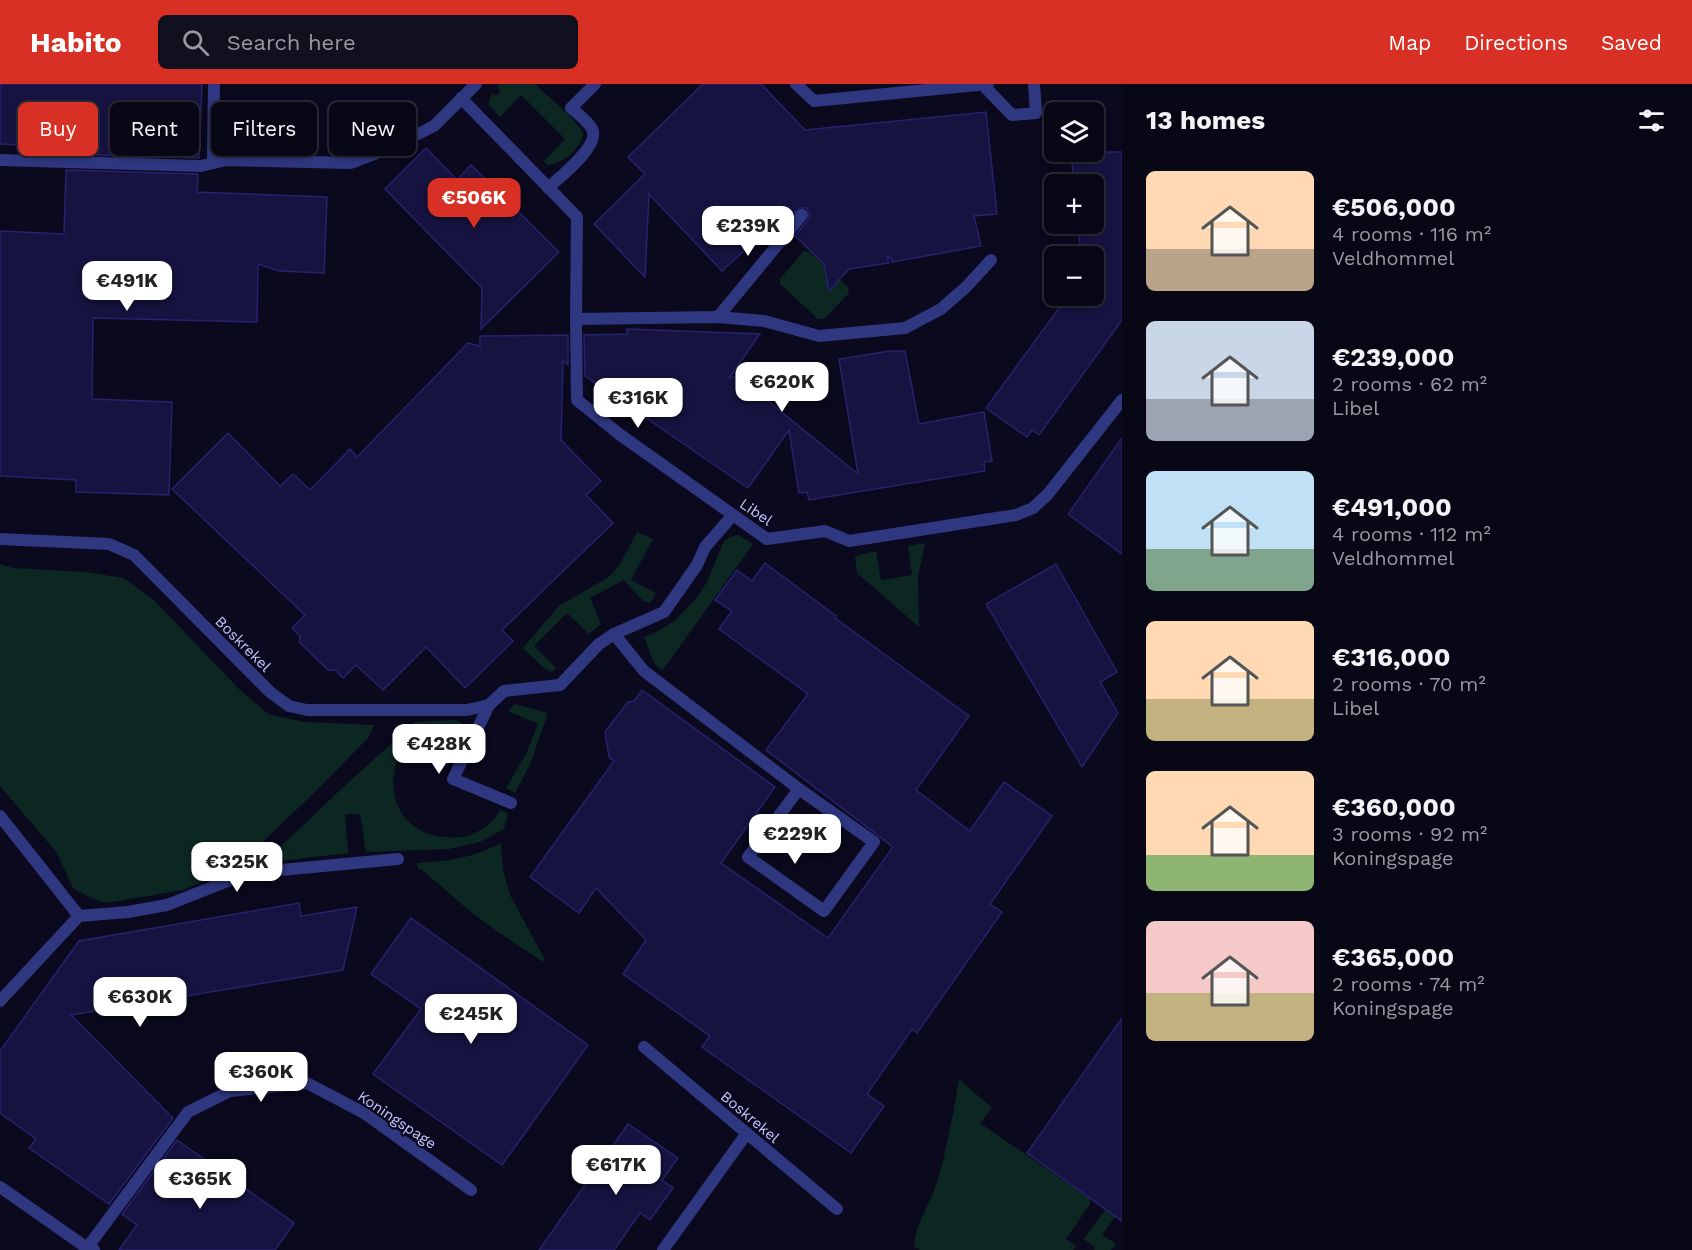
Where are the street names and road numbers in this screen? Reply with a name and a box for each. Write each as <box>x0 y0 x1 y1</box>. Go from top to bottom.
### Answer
street label: Libel <box>736 495 776 530</box>
street label: Boskrekel <box>211 612 275 676</box>
street label: Koningspage <box>354 1087 440 1153</box>
street label: Boskrekel <box>717 1087 783 1147</box>

